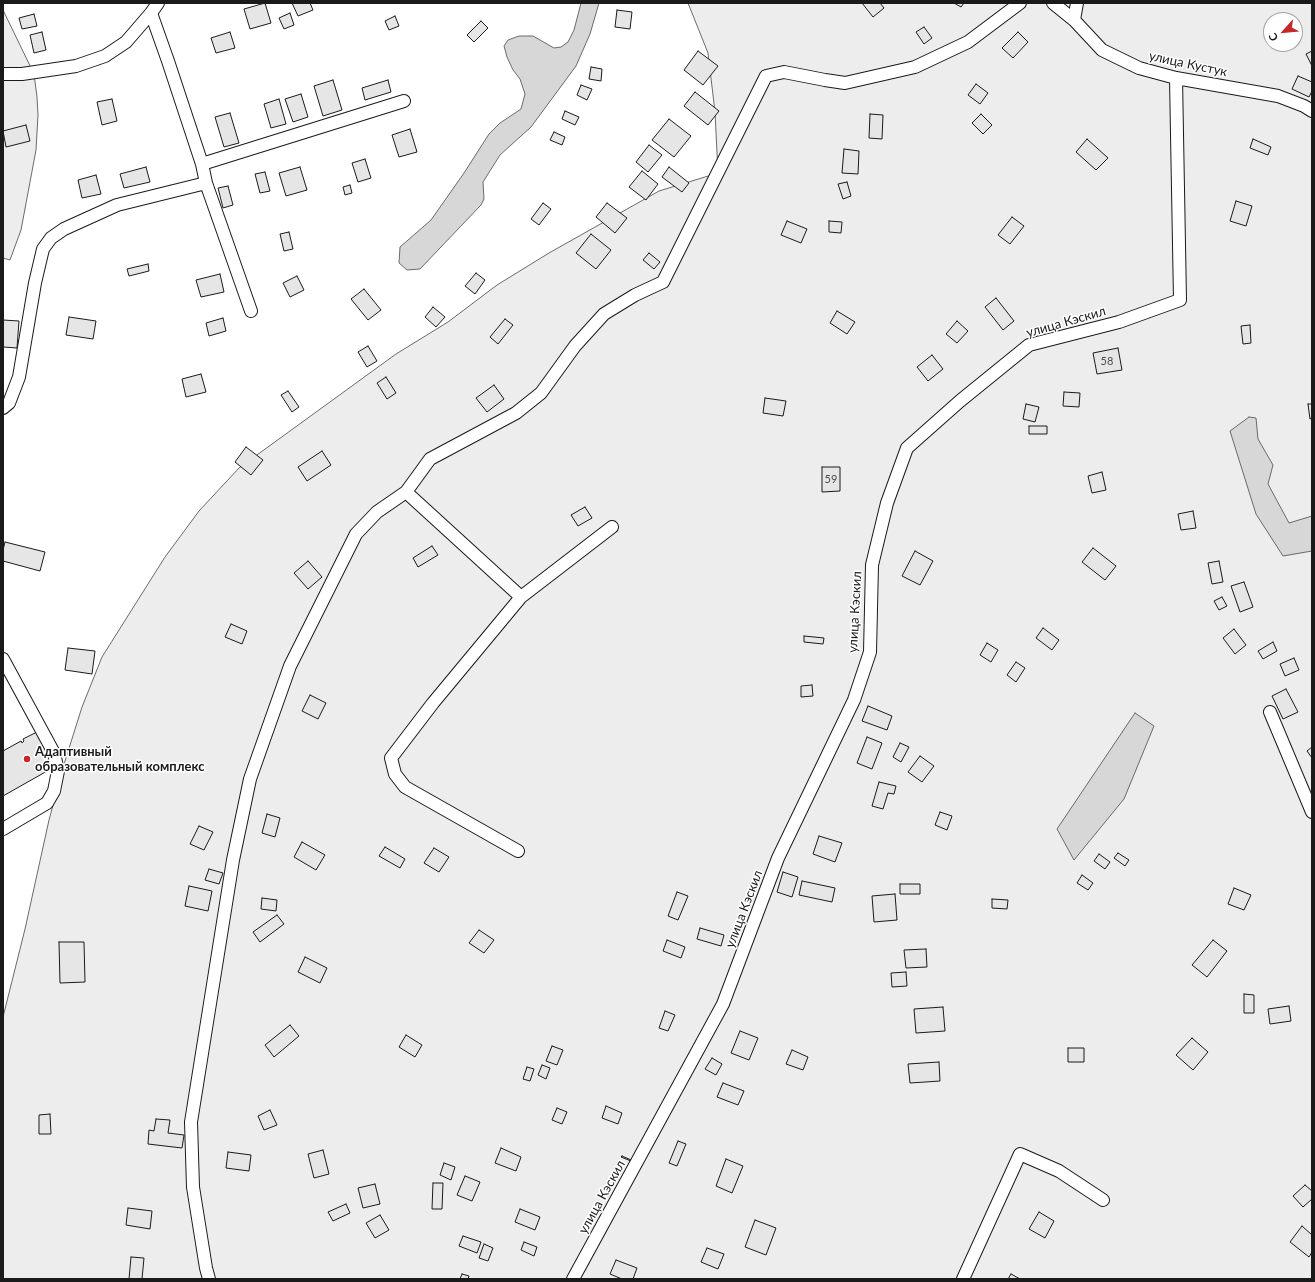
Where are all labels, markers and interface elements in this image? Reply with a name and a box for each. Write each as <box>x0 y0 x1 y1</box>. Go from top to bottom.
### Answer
north arrow <box>1263 12 1303 52</box>
text: С <box>1265 31 1280 43</box>
street label: улица Кустук <box>1147 48 1229 80</box>
street label: улица Кэскил <box>1025 303 1107 341</box>
house number: 58 <box>1101 354 1113 368</box>
house number: 59 <box>825 472 837 486</box>
street label: улица Кэскил <box>845 571 865 653</box>
place label: Адаптивный образовательный комплекс <box>35 744 205 775</box>
marker: Адаптивный образовательный комплекс <box>22 754 32 764</box>
street label: улица Кэскил <box>722 868 766 950</box>
street label: улица Кэскил <box>575 1157 629 1237</box>

